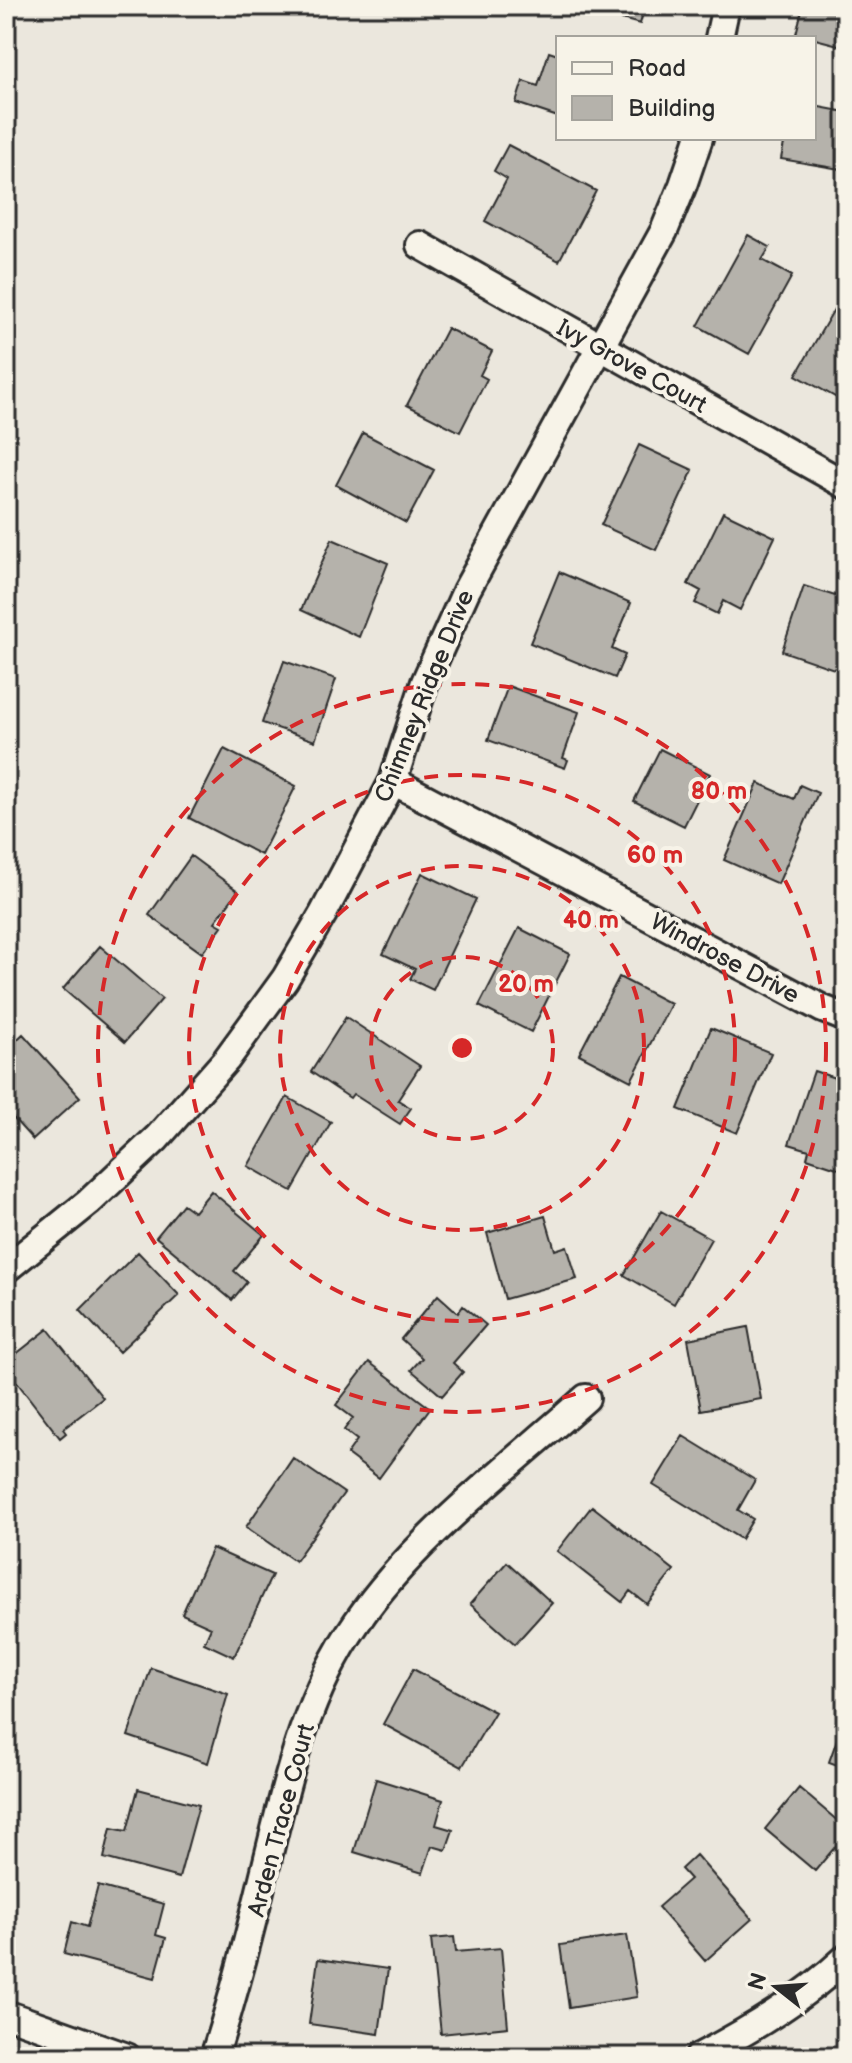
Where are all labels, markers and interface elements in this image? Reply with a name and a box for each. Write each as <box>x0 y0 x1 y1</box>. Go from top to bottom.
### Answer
legend <box>556 36 816 140</box>
text: Road <box>628 54 686 83</box>
text: Building <box>628 94 715 123</box>
street label: Ivy Grove Court <box>552 313 712 420</box>
street label: Chimney Ridge Drive <box>369 586 480 807</box>
text: 80 m <box>691 777 747 806</box>
text: 60 m <box>627 841 683 870</box>
text: 40 m <box>563 906 619 935</box>
street label: Windrose Drive <box>645 907 804 1010</box>
text: 20 m <box>498 970 554 999</box>
centre of rings <box>448 1034 476 1062</box>
street label: Arden Trace Court <box>242 1720 321 1920</box>
north arrow <box>736 1947 816 2027</box>
text: N <box>743 1970 774 1993</box>

